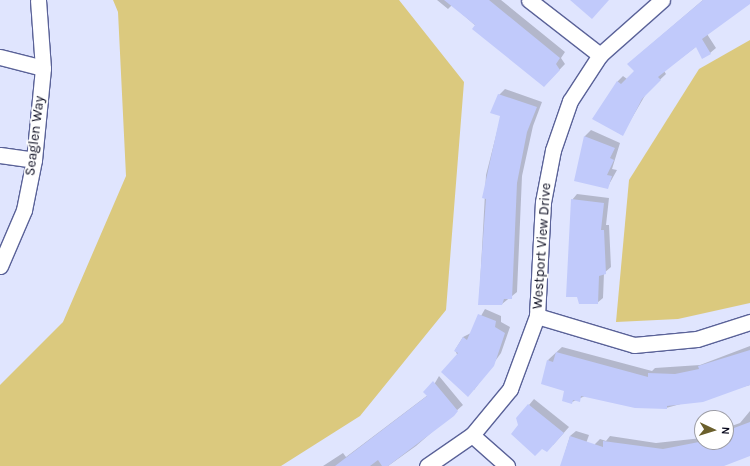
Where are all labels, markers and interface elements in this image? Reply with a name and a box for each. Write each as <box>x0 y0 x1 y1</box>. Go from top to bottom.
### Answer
street label: Seaglen Way <box>22 95 48 177</box>
street label: Westport View Drive <box>529 182 555 310</box>
north arrow <box>694 410 734 450</box>
text: N <box>719 426 732 435</box>

